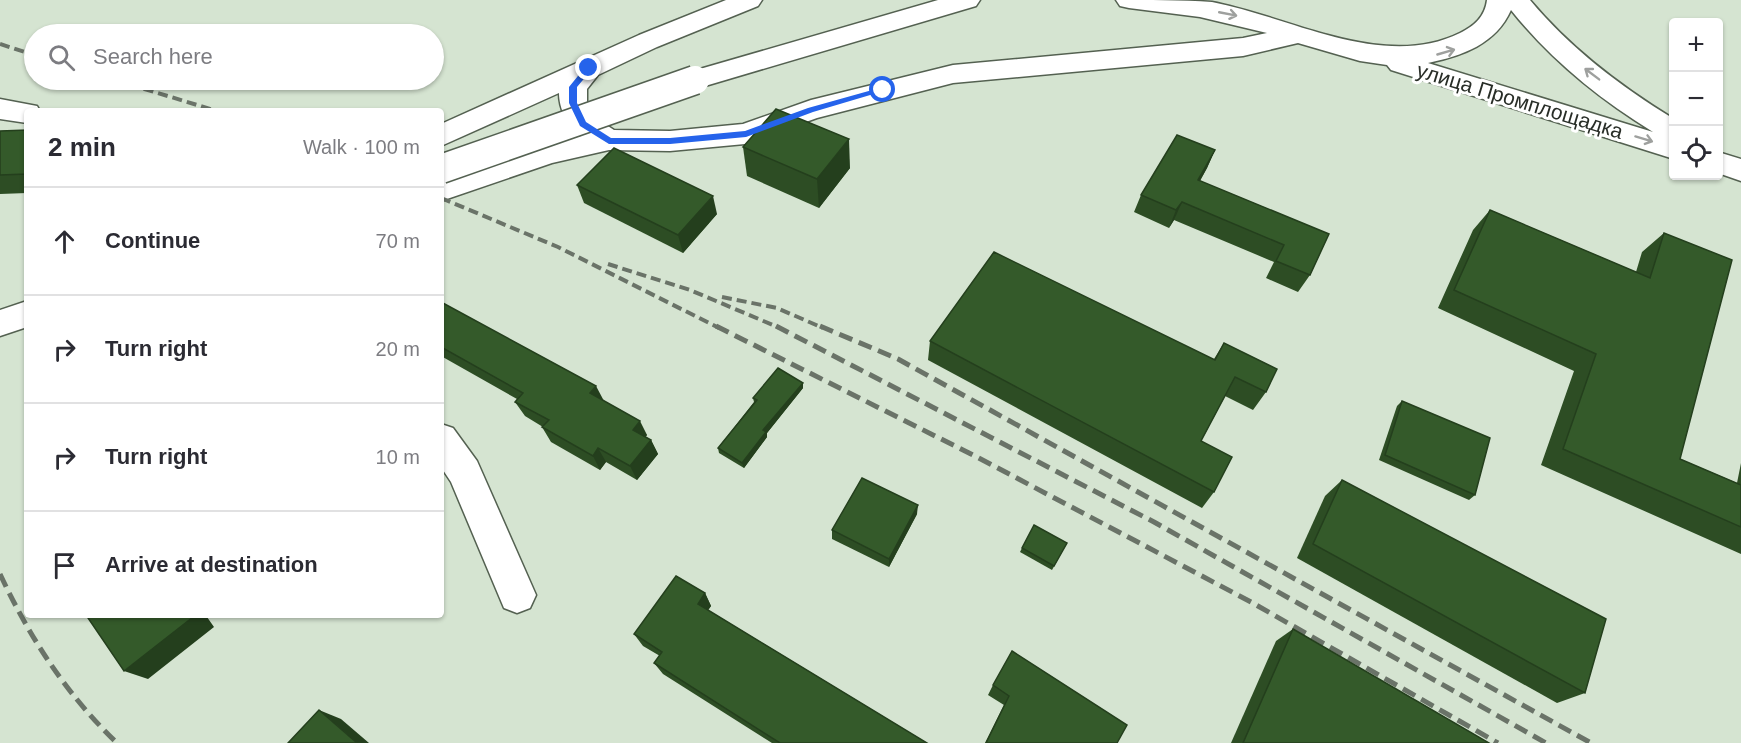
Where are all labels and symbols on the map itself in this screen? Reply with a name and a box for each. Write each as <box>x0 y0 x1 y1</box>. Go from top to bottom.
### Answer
one-way arrow <box>1218 9 1237 20</box>
one-way arrow <box>1436 46 1455 57</box>
route end <box>575 54 601 80</box>
street label: улица Промплощадка <box>1414 58 1626 143</box>
one-way arrow <box>1584 67 1600 80</box>
route start <box>869 76 895 102</box>
one-way arrow <box>1634 134 1653 145</box>

